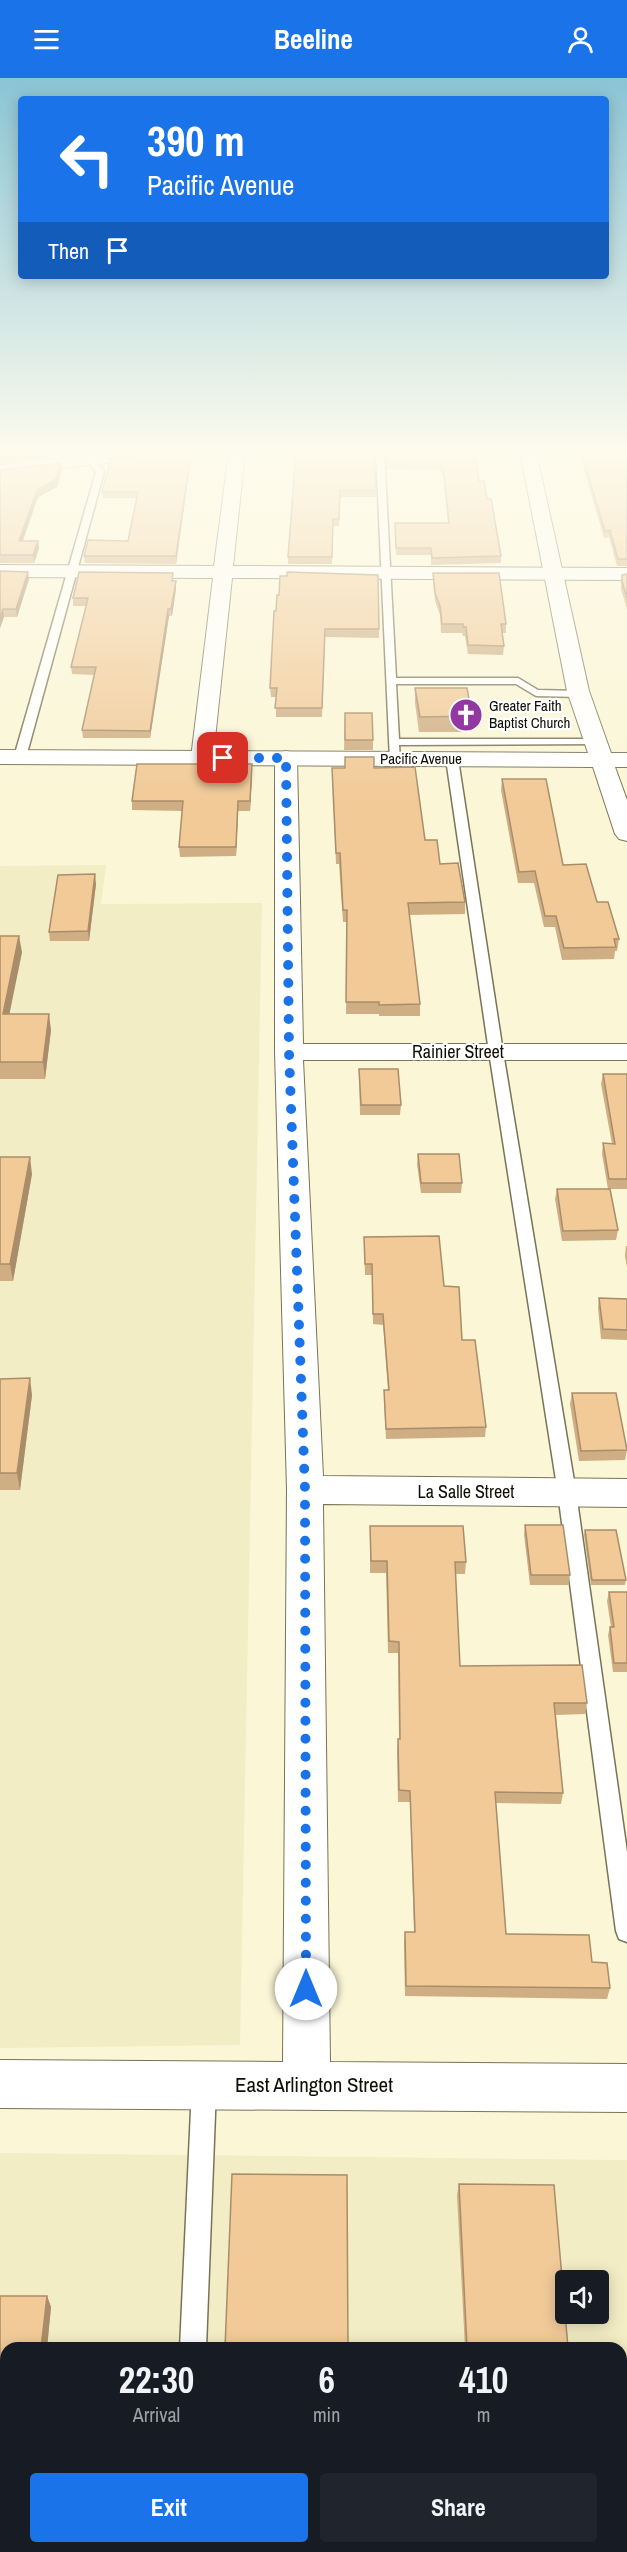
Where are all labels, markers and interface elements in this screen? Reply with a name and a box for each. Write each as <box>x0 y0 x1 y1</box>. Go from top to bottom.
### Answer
text: Beeline <box>274 21 353 57</box>
icon: menu <box>30 23 63 56</box>
icon: person <box>564 23 597 56</box>
text: 390 m <box>147 113 245 169</box>
icon: left <box>48 120 126 198</box>
text: Pacific Avenue <box>147 167 294 203</box>
icon: arrive <box>101 234 134 267</box>
text: Then <box>48 236 89 266</box>
place label: Greater Faith Baptist Church <box>489 695 570 733</box>
church icon: Greater Faith Baptist Church <box>448 697 484 733</box>
pin <box>197 732 248 783</box>
icon: arrive <box>206 741 239 774</box>
street label: Pacific Avenue <box>380 748 462 769</box>
street label: Rainier Street <box>412 1039 504 1064</box>
street label: La Salle Street <box>418 1479 514 1504</box>
position arrow <box>274 1957 338 2021</box>
street label: East Arlington Street <box>235 2070 393 2099</box>
map controls <box>555 2270 609 2324</box>
button: sound <box>555 2270 609 2324</box>
text: 22:30 <box>119 2356 194 2404</box>
text: 6 <box>318 2356 335 2404</box>
text: 410 <box>459 2356 508 2404</box>
text: Arrival <box>133 2401 180 2428</box>
text: min <box>313 2401 340 2428</box>
text: m <box>477 2401 490 2428</box>
button: Exit <box>30 2473 308 2542</box>
button: Share <box>320 2473 597 2542</box>

